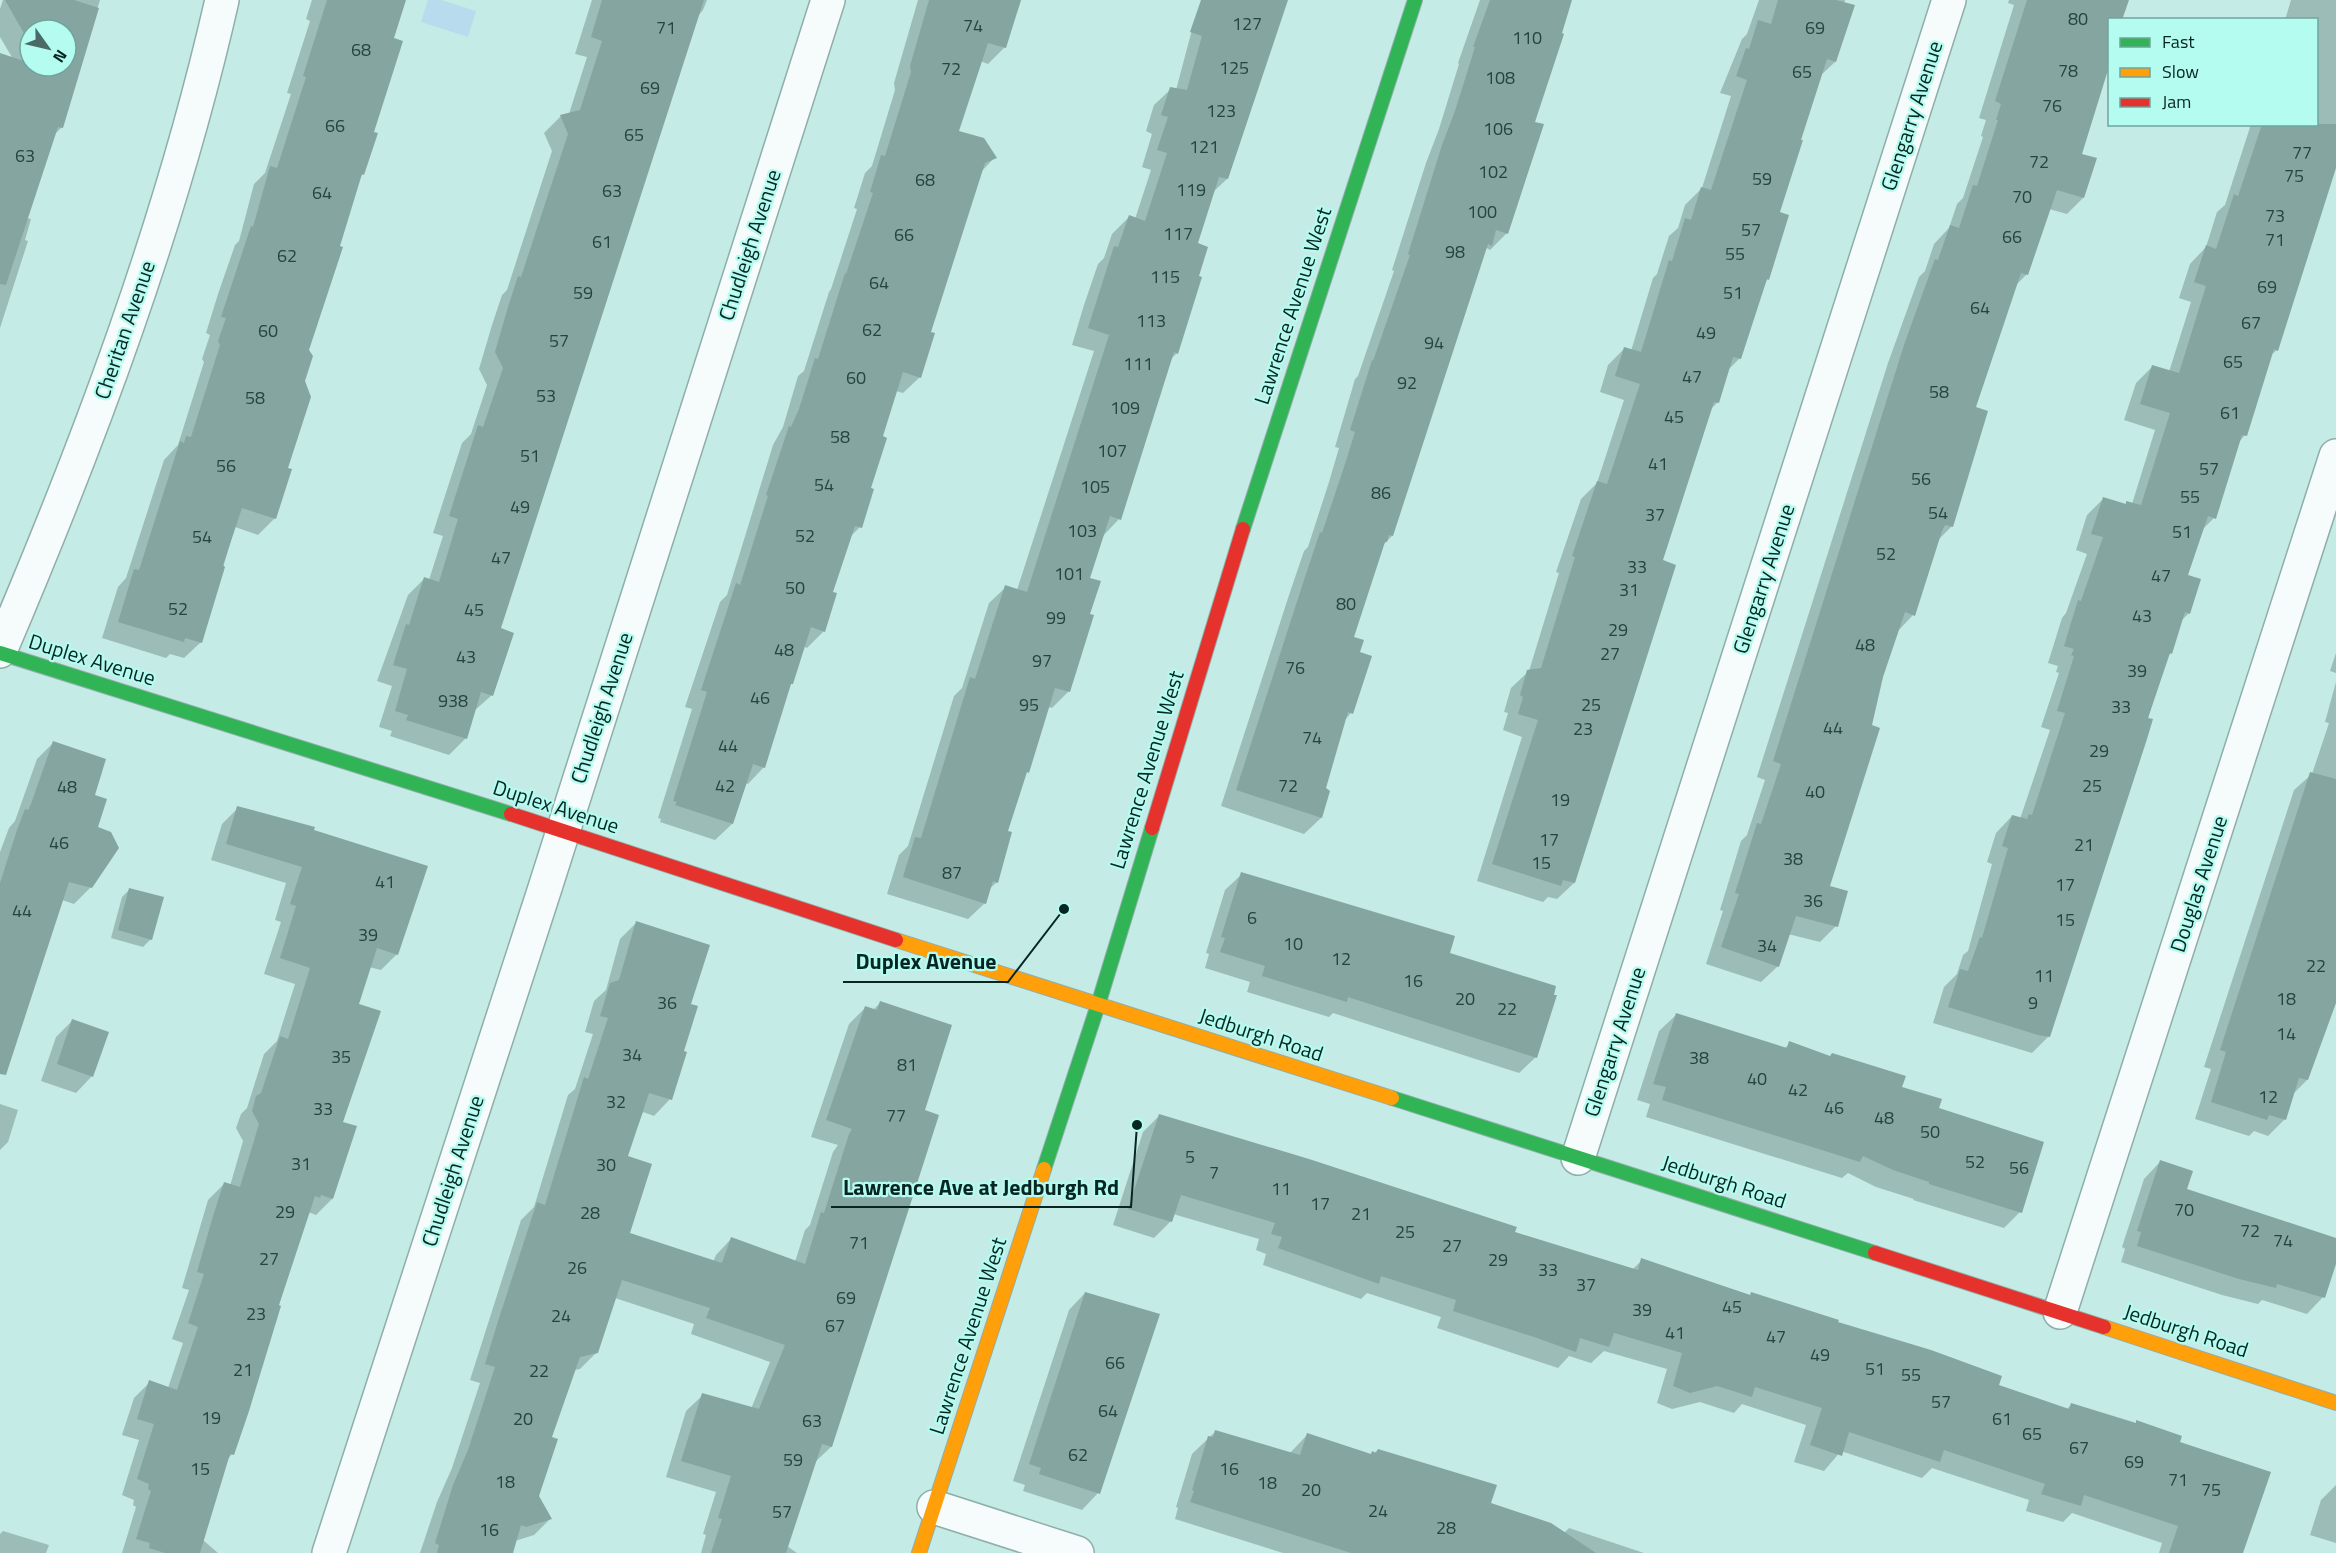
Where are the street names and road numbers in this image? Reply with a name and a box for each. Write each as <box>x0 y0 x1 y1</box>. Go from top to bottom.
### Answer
street label: Glengarry Avenue <box>1872 37 1950 195</box>
street label: Chudleigh Avenue <box>710 165 789 324</box>
street label: Lawrence Avenue West <box>1245 202 1339 409</box>
street label: Cheritan Avenue <box>85 256 163 403</box>
street label: Glengarry Avenue <box>1724 500 1802 658</box>
street label: Duplex Avenue <box>25 625 160 693</box>
street label: Chudleigh Avenue <box>562 628 641 787</box>
street label: Lawrence Avenue West <box>1101 666 1192 873</box>
street label: Duplex Avenue <box>489 771 624 841</box>
street label: Douglas Avenue <box>2161 811 2235 956</box>
street label: Glengarry Avenue <box>1575 963 1653 1121</box>
street label: Jedburgh Road <box>1195 999 1328 1069</box>
street label: Chudleigh Avenue <box>413 1091 492 1250</box>
street label: Jedburgh Road <box>1658 1146 1791 1216</box>
street label: Lawrence Avenue West <box>920 1232 1014 1439</box>
street label: Jedburgh Road <box>2120 1295 2253 1365</box>

